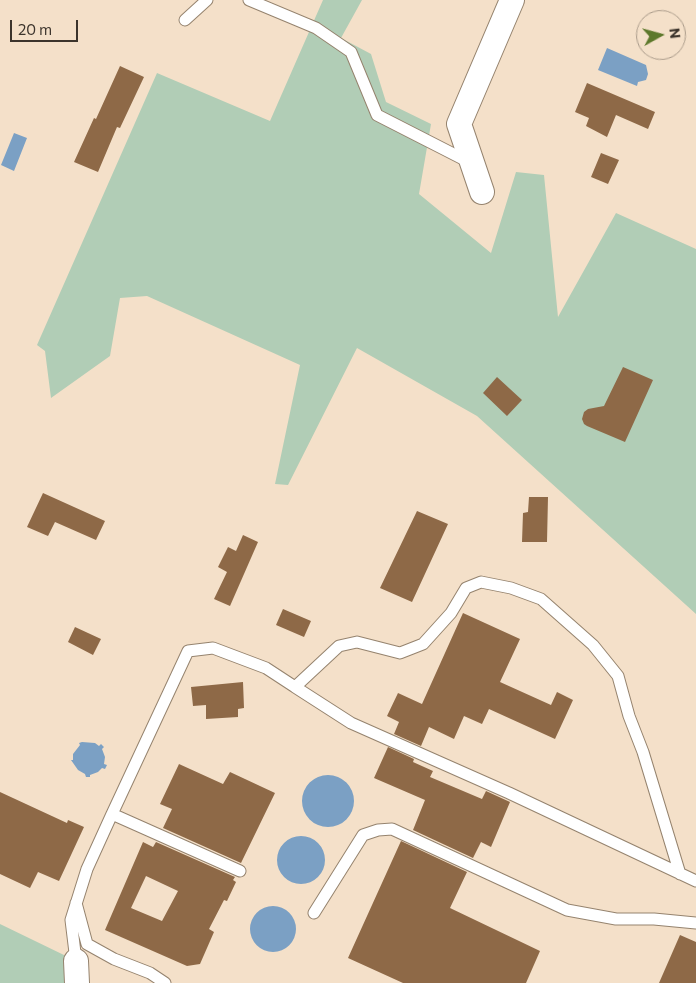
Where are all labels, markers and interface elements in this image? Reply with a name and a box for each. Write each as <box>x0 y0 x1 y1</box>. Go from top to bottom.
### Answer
scale bar <box>12 10 80 42</box>
north arrow <box>636 10 686 60</box>
text: 20 m <box>18 20 52 38</box>
text: N <box>666 27 684 39</box>

